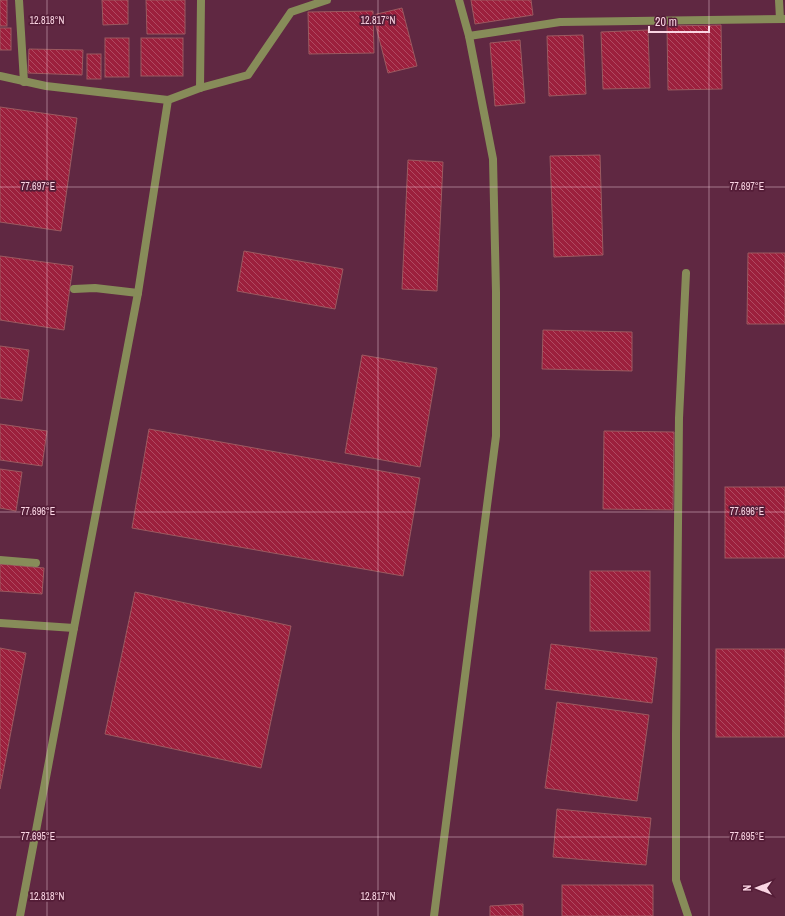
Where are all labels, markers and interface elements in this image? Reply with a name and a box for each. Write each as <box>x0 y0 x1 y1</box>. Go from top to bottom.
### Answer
scale bar <box>649 8 709 34</box>
text: 12.818°N <box>30 14 65 27</box>
text: 12.817°N <box>361 14 396 27</box>
text: 20 m <box>655 14 677 30</box>
text: 77.697°E <box>21 180 55 193</box>
text: 77.697°E <box>730 180 764 193</box>
text: 77.696°E <box>21 505 55 518</box>
text: 77.696°E <box>730 505 764 518</box>
text: 77.695°E <box>21 830 55 843</box>
text: 77.695°E <box>730 830 764 843</box>
north arrow <box>737 868 777 908</box>
text: N <box>740 885 754 891</box>
text: 12.818°N <box>30 890 65 903</box>
text: 12.817°N <box>361 890 396 903</box>

